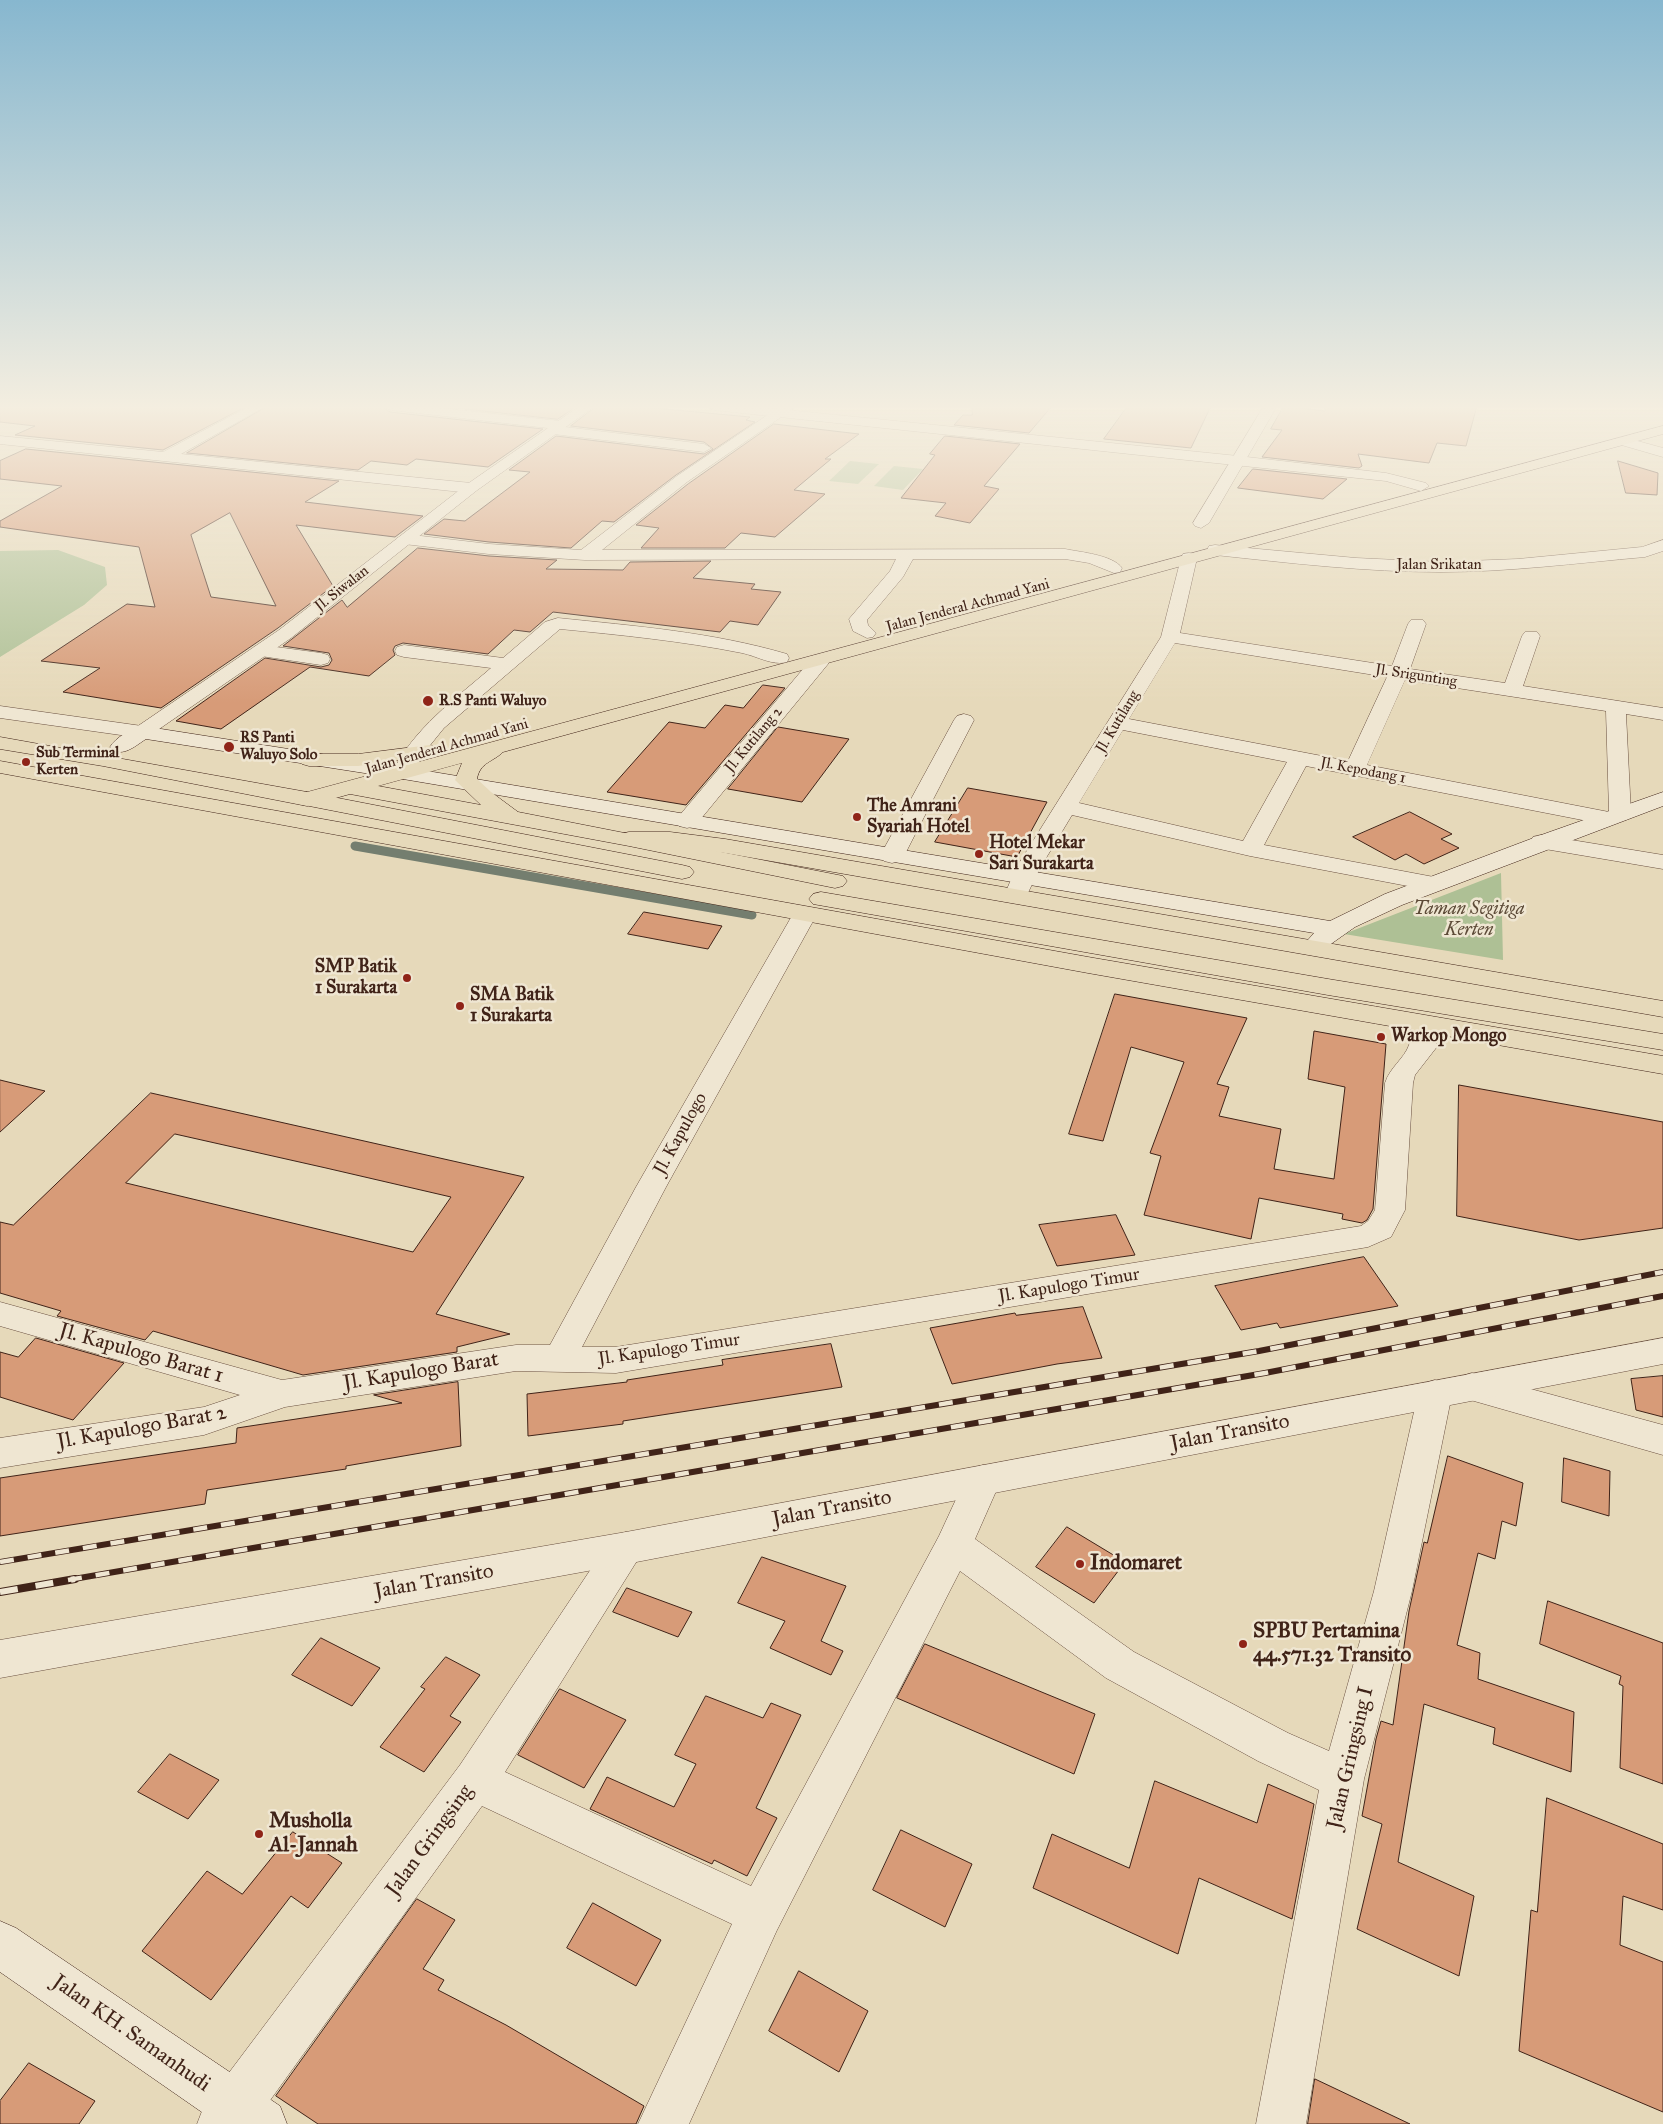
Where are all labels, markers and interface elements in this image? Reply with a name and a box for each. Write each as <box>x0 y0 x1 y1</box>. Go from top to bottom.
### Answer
street label: Jalan Srikatan <box>1396 556 1482 574</box>
street label: Jl. Siwalan <box>311 562 373 616</box>
street label: Jalan Jenderal Achmad Yani <box>884 576 1052 636</box>
street label: Jl. Srigunting <box>1374 661 1458 691</box>
street label: Jl. Kutilang <box>1092 687 1144 757</box>
place label: R.S Panti Waluyo <box>439 692 547 710</box>
marker: R.S Panti Waluyo <box>421 694 435 708</box>
street label: Jl. Kutilang 2 <box>721 703 787 777</box>
street label: Jalan Jenderal Achmad Yani <box>364 715 530 779</box>
place label: RS Panti Waluyo Solo <box>240 729 317 764</box>
marker: RS Panti Waluyo Solo <box>222 740 236 754</box>
place label: Sub Terminal Kerten <box>36 744 119 779</box>
street label: Jl. Kepodang 1 <box>1319 754 1407 788</box>
marker: Sub Terminal Kerten <box>20 756 32 768</box>
place label: The Amrani Syariah Hotel <box>867 796 970 839</box>
marker: The Amrani Syariah Hotel <box>851 811 863 823</box>
place label: Hotel Mekar Sari Surakarta <box>989 833 1094 876</box>
marker: Hotel Mekar Sari Surakarta <box>973 848 985 860</box>
park label: Taman Segitiga Kerten <box>1414 899 1524 942</box>
place label: SMP Batik 1 Surakarta <box>315 957 397 1000</box>
marker: SMP Batik 1 Surakarta <box>401 972 413 984</box>
place label: SMA Batik 1 Surakarta <box>470 985 554 1028</box>
marker: SMA Batik 1 Surakarta <box>454 1000 466 1012</box>
place label: Warkop Mongo <box>1391 1026 1507 1048</box>
marker: Warkop Mongo <box>1375 1031 1387 1043</box>
street label: Jl. Kapulogo <box>650 1089 712 1179</box>
street label: Jl. Kapulogo Timur <box>997 1264 1141 1308</box>
street label: Jl. Kapulogo Barat 1 <box>56 1319 226 1389</box>
street label: Jl. Kapulogo Timur <box>597 1329 741 1371</box>
street label: Jl. Kapulogo Barat <box>342 1347 500 1397</box>
street label: Jl. Kapulogo Barat 2 <box>55 1401 229 1455</box>
street label: Jalan Transito <box>1168 1409 1292 1457</box>
street label: Jalan Transito <box>770 1485 894 1533</box>
place label: Indomaret <box>1090 1551 1182 1577</box>
marker: Indomaret <box>1074 1558 1086 1570</box>
street label: Jalan Transito <box>372 1559 496 1605</box>
place label: SPBU Pertamina 44.571.32 Transito <box>1253 1619 1411 1669</box>
marker: SPBU Pertamina 44.571.32 Transito <box>1237 1638 1249 1650</box>
street label: Jalan Gringsing I <box>1322 1684 1380 1832</box>
street label: Jalan Gringsing <box>381 1780 479 1902</box>
place label: Musholla Al-Jannah <box>269 1809 358 1859</box>
marker: Musholla Al-Jannah <box>253 1828 265 1840</box>
street label: Jalan KH. Samanhudi <box>47 1970 215 2098</box>

